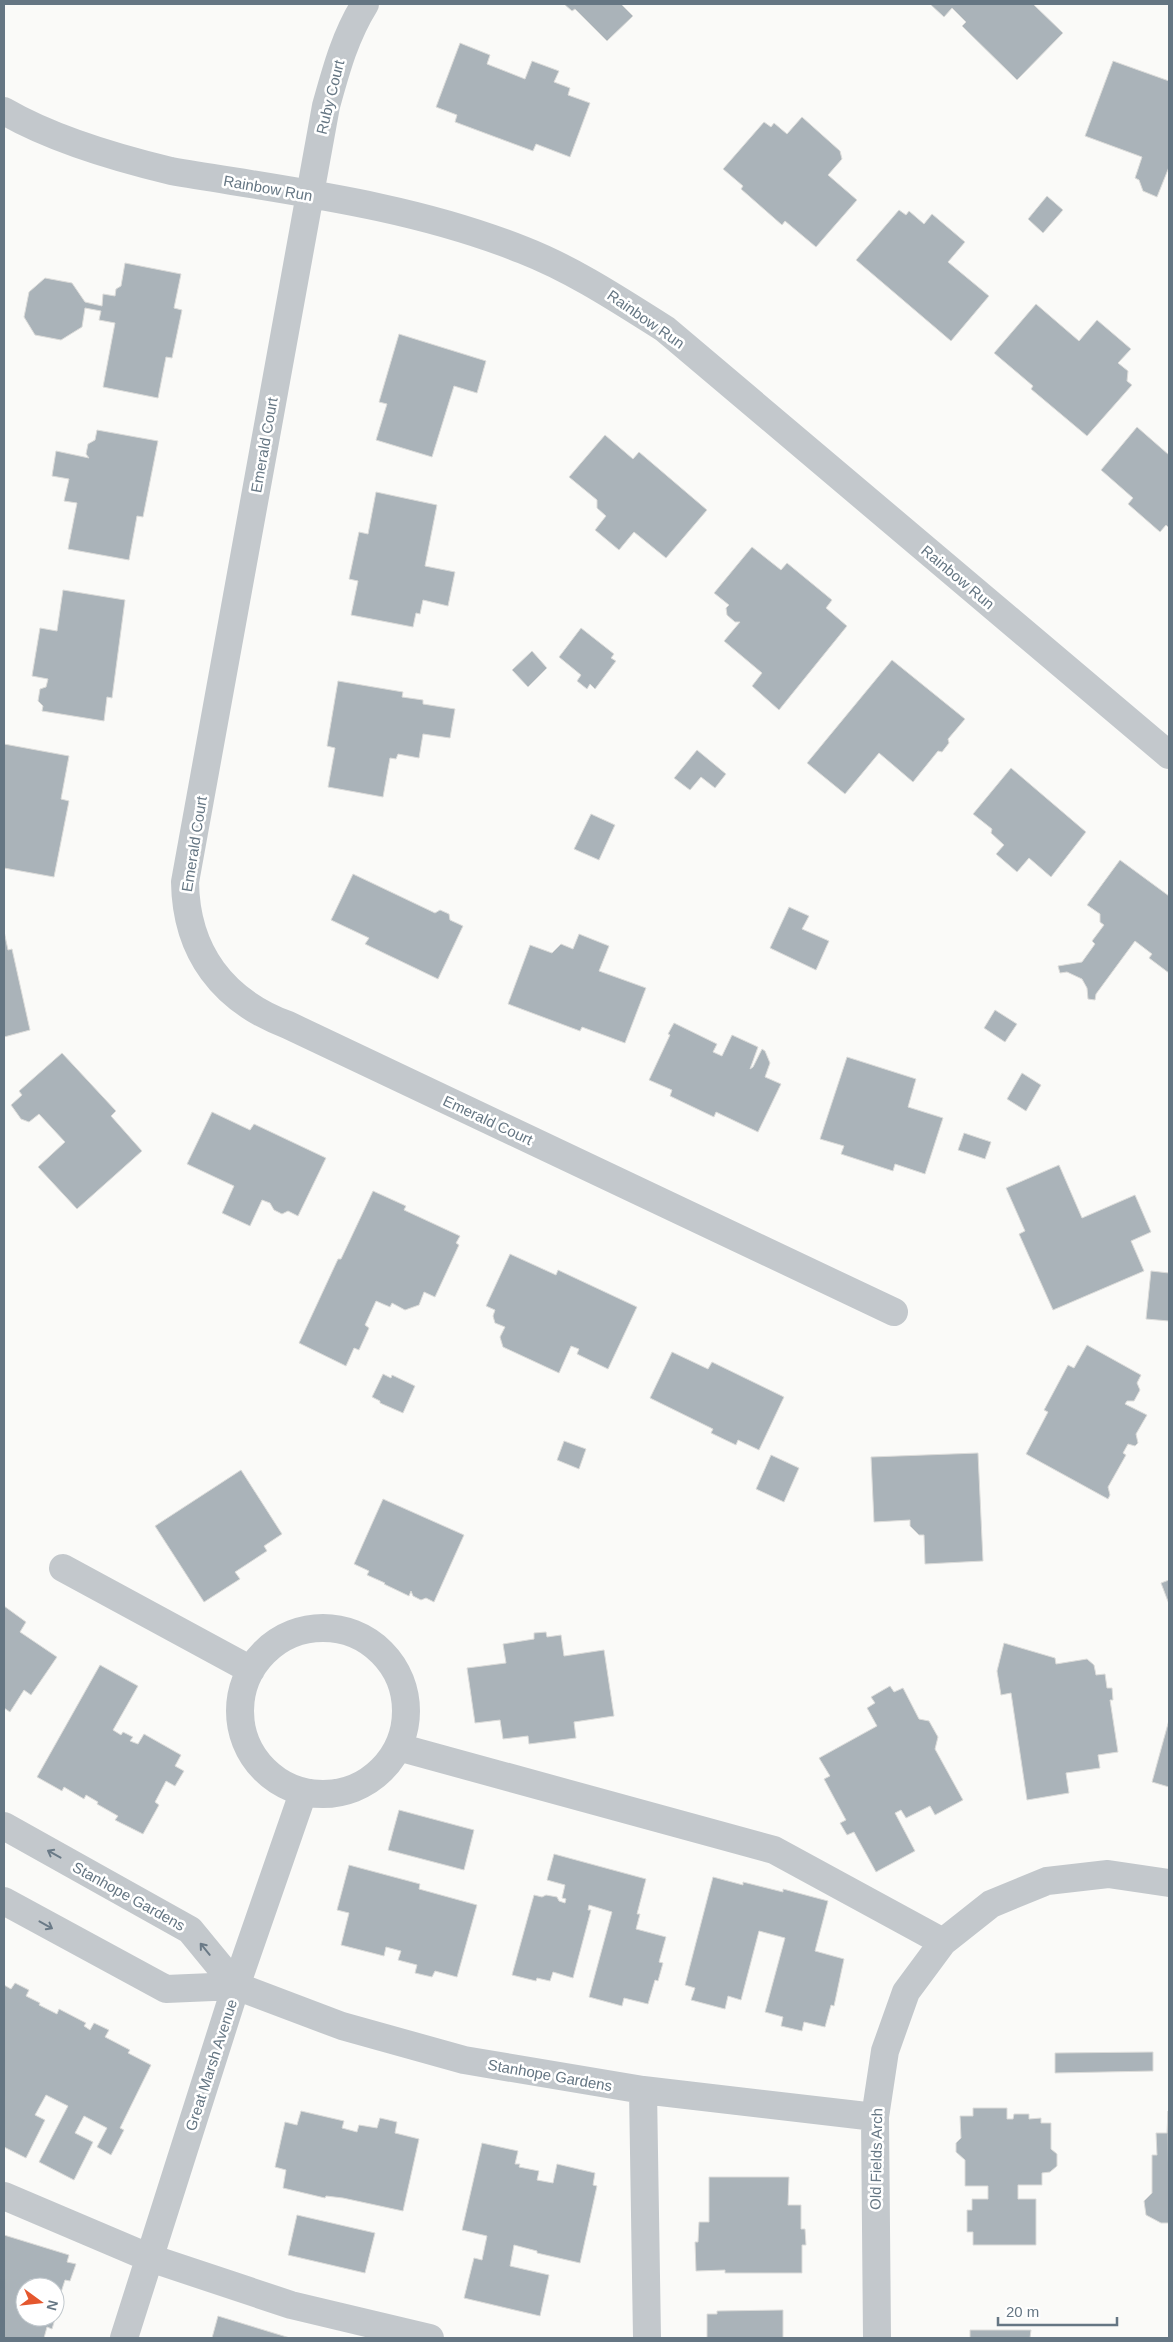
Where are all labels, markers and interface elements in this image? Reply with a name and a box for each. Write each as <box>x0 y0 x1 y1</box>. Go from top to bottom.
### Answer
street label: Ruby Court <box>313 57 348 136</box>
street label: Rainbow Run <box>222 172 314 204</box>
street label: Rainbow Run <box>604 286 688 352</box>
street label: Emerald Court <box>247 395 281 494</box>
street label: Rainbow Run <box>918 542 998 612</box>
street label: Emerald Court <box>178 794 210 893</box>
street label: Emerald Court <box>441 1092 536 1148</box>
one-way arrow <box>46 1849 61 1859</box>
street label: Stanhope Gardens <box>70 1858 188 1934</box>
one-way arrow <box>39 1920 54 1930</box>
one-way arrow <box>200 1942 211 1955</box>
street label: Great Marsh Avenue <box>182 1997 240 2133</box>
street label: Stanhope Gardens <box>487 2056 613 2094</box>
street label: Old Fields Arch <box>867 2108 885 2210</box>
north arrow <box>15 2277 65 2327</box>
scale bar <box>998 2294 1117 2326</box>
text: N <box>44 2298 62 2312</box>
text: 20 m <box>1006 2303 1039 2320</box>

